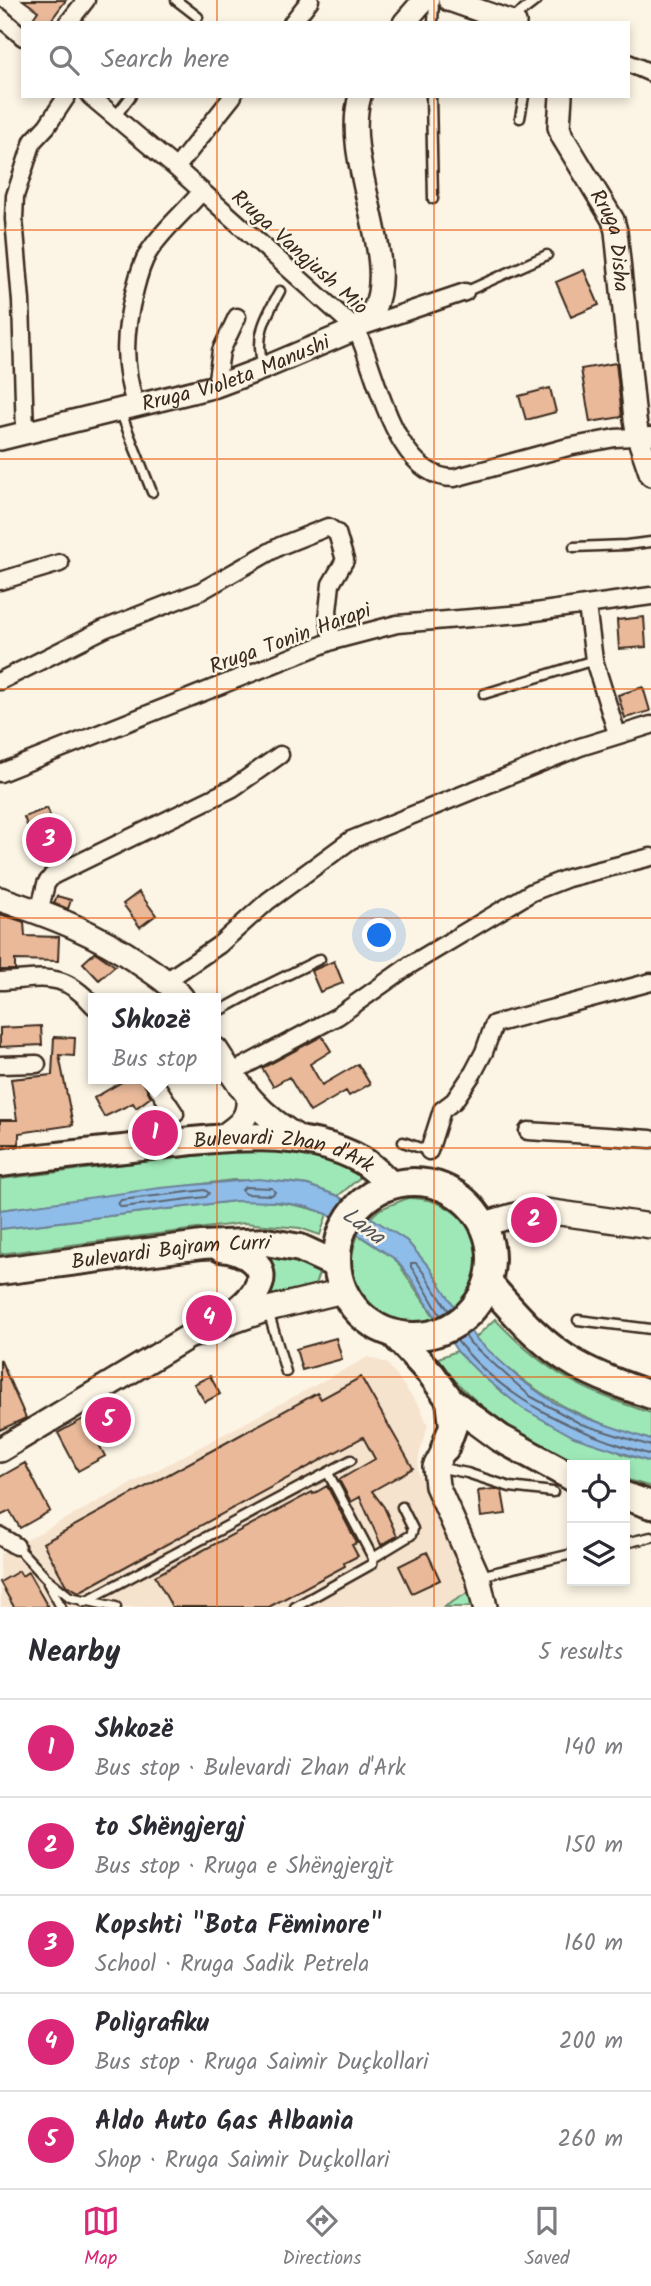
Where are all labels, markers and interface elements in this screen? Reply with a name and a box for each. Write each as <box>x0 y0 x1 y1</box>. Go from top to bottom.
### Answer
search box <box>21 21 630 98</box>
text: Search here <box>101 39 229 81</box>
icon: search <box>45 41 83 79</box>
street label: Rruga Vangjush Mio <box>223 182 375 324</box>
street label: Rruga Disha <box>580 183 637 293</box>
street label: Rruga Violeta Manushi <box>139 326 336 422</box>
street label: Rruga Tonin Harapi <box>205 595 377 684</box>
pin: 3 <box>26 814 72 866</box>
your location <box>362 918 396 952</box>
popup <box>88 993 221 1084</box>
text: Shkozë <box>112 1000 190 1042</box>
text: Bus stop <box>112 1042 197 1078</box>
pin: 1 <box>132 1107 178 1159</box>
street label: Bulevardi Zhan d'Ark <box>192 1122 381 1182</box>
pin: 2 <box>511 1194 557 1246</box>
water label: Lana <box>333 1198 394 1256</box>
street label: Bulevardi Bajram Curri <box>70 1227 274 1280</box>
pin: 4 <box>186 1292 232 1344</box>
pin: 5 <box>85 1394 131 1446</box>
map controls <box>567 1460 630 1586</box>
button: locate <box>567 1460 630 1523</box>
button: layers <box>567 1523 630 1586</box>
text: Nearby <box>28 1629 120 1677</box>
text: 5 results <box>538 1635 623 1671</box>
text: Shkozë <box>95 1709 173 1751</box>
text: 1 <box>48 1730 54 1766</box>
text: 140 m <box>564 1730 623 1766</box>
text: Bus stop · Bulevardi Zhan d'Ark <box>95 1751 406 1787</box>
text: to Shëngjergj <box>95 1807 244 1849</box>
text: 2 <box>44 1828 58 1864</box>
text: 150 m <box>564 1828 623 1864</box>
text: Bus stop · Rruga e Shëngjergjt <box>95 1849 394 1885</box>
text: Kopshti "Bota Fëminore" <box>95 1905 382 1947</box>
text: 3 <box>45 1926 57 1962</box>
text: 160 m <box>564 1926 623 1962</box>
text: School · Rruga Sadik Petrela <box>95 1947 369 1983</box>
text: Poligrafiku <box>95 2003 209 2045</box>
text: 4 <box>45 2024 57 2060</box>
text: 200 m <box>559 2024 623 2060</box>
text: Bus stop · Rruga Saimir Duçkollari <box>95 2045 428 2081</box>
text: Aldo Auto Gas Albania <box>95 2101 353 2143</box>
text: 5 <box>45 2122 57 2158</box>
text: 260 m <box>558 2122 623 2158</box>
text: Shop · Rruga Saimir Duçkollari <box>95 2143 390 2179</box>
tab: Map <box>82 2202 120 2274</box>
tab: Directions <box>283 2202 361 2274</box>
tab: Saved <box>524 2202 569 2274</box>

